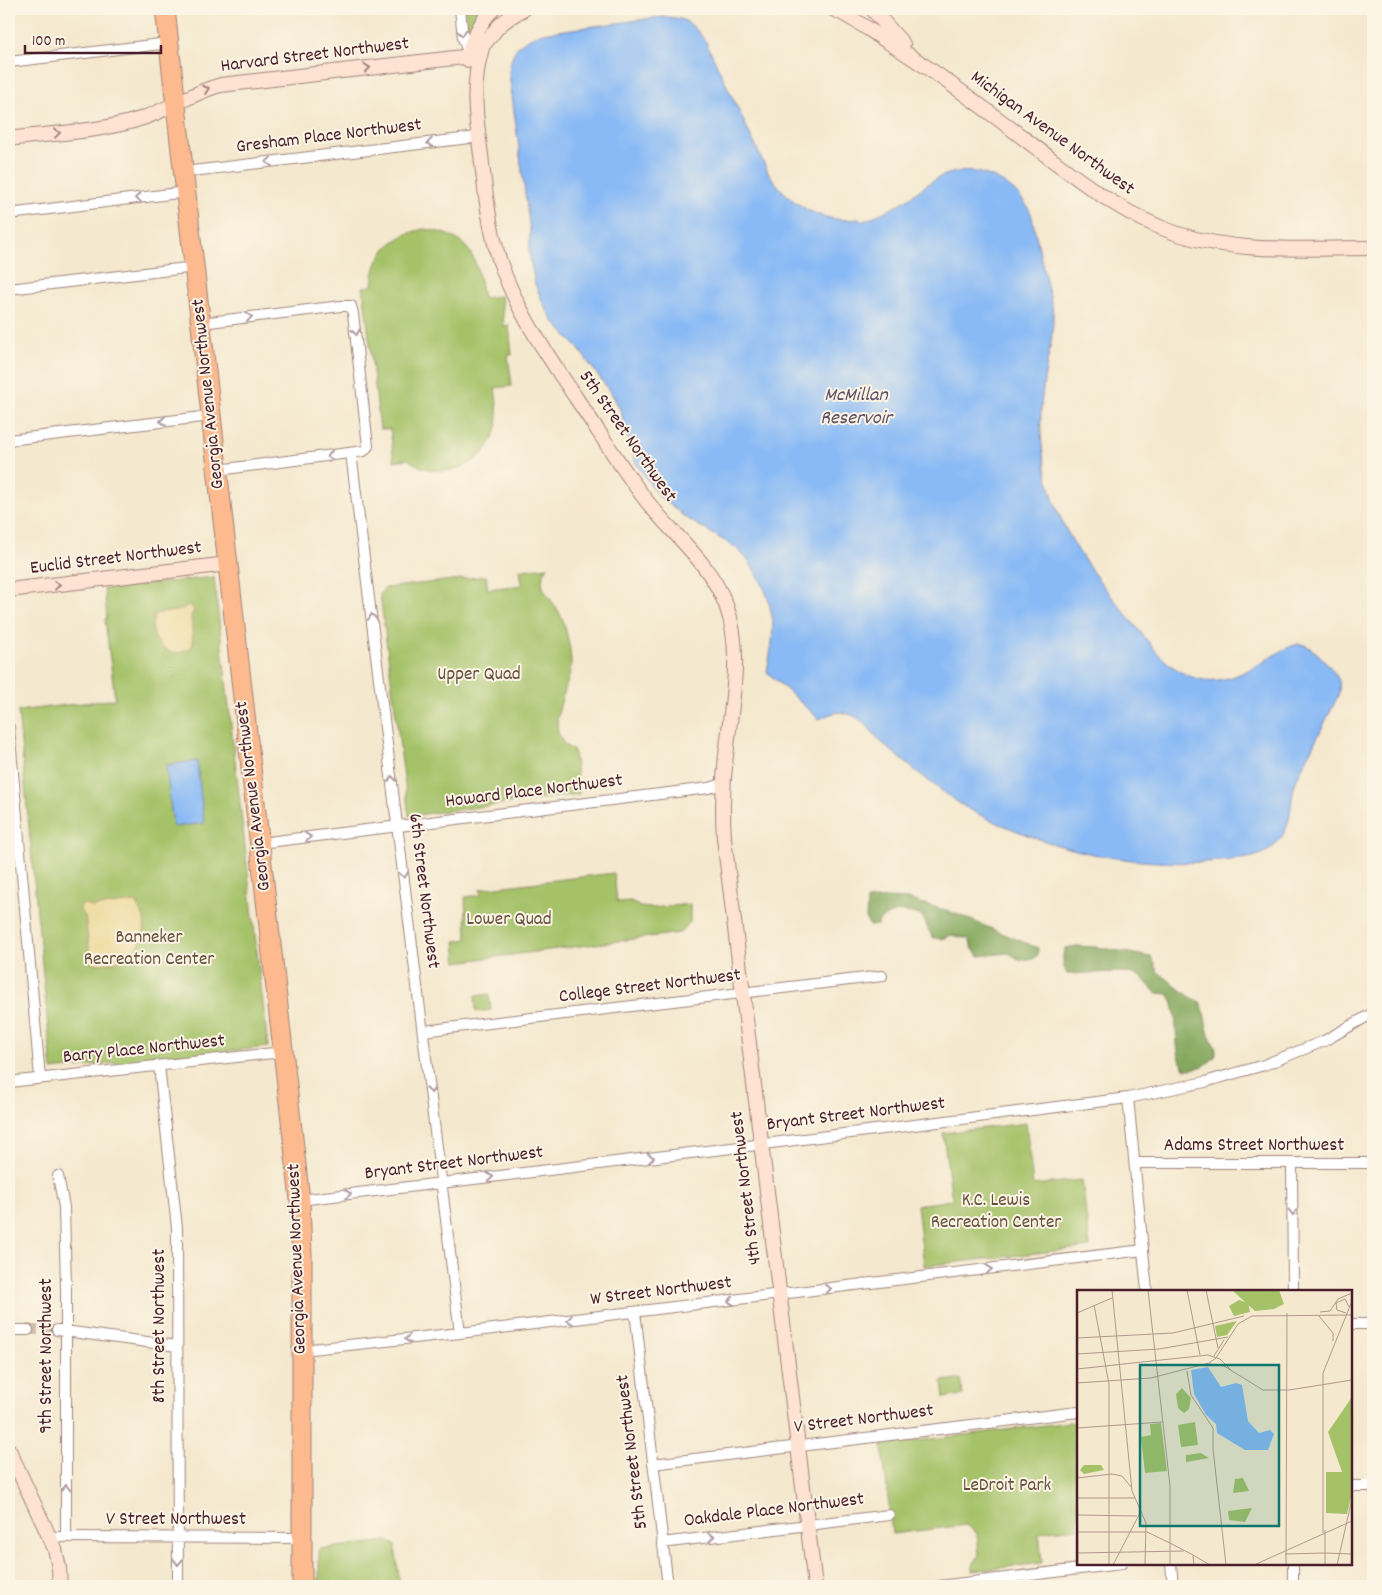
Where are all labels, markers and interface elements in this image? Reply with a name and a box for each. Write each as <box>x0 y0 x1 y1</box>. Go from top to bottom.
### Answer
scale bar <box>25 22 161 54</box>
one-way arrow <box>456 29 467 37</box>
text: 100 m <box>32 31 65 53</box>
street label: Harvard Street Northwest <box>219 31 411 81</box>
one-way arrow <box>363 63 371 74</box>
street label: Michigan Avenue Northwest <box>964 65 1140 203</box>
one-way arrow <box>201 85 210 95</box>
street label: Gresham Place Northwest <box>235 112 423 162</box>
one-way arrow <box>53 128 61 139</box>
one-way arrow <box>426 137 434 148</box>
one-way arrow <box>264 156 272 167</box>
one-way arrow <box>133 193 142 203</box>
street label: Georgia Avenue Northwest <box>186 298 232 490</box>
one-way arrow <box>245 312 253 323</box>
one-way arrow <box>350 329 361 337</box>
street label: 5th Street Northwest <box>571 366 683 508</box>
water label: McMillan Reservoir <box>820 382 894 433</box>
one-way arrow <box>159 415 167 426</box>
one-way arrow <box>326 450 334 461</box>
street label: Euclid Street Northwest <box>29 535 203 583</box>
one-way arrow <box>53 580 61 591</box>
one-way arrow <box>367 613 378 621</box>
park label: Upper Quad <box>437 662 521 689</box>
street label: Georgia Avenue Northwest <box>229 700 279 892</box>
street label: Howard Place Northwest <box>444 768 624 816</box>
one-way arrow <box>387 774 398 782</box>
street label: 6th Street Northwest <box>400 812 446 970</box>
one-way arrow <box>304 832 312 843</box>
one-way arrow <box>398 872 409 880</box>
park label: Lower Quad <box>466 907 552 934</box>
park label: Banneker Recreation Center <box>84 925 214 974</box>
street label: College Street Northwest <box>558 962 742 1012</box>
street label: Barry Place Northwest <box>62 1028 226 1072</box>
one-way arrow <box>425 1086 436 1094</box>
street label: Bryant Street Northwest <box>765 1091 947 1139</box>
street label: 4th Street Northwest <box>724 1110 770 1266</box>
street label: Adams Street Northwest <box>1164 1133 1344 1160</box>
street label: Bryant Street Northwest <box>363 1140 545 1188</box>
one-way arrow <box>648 1153 656 1164</box>
street label: Georgia Avenue Northwest <box>281 1163 315 1355</box>
one-way arrow <box>486 1172 494 1183</box>
park label: K.C. Lewis Recreation Center <box>931 1188 1061 1237</box>
one-way arrow <box>344 1189 352 1199</box>
one-way arrow <box>1287 1208 1298 1216</box>
street label: 8th Street Northwest <box>147 1249 174 1403</box>
one-way arrow <box>985 1264 993 1275</box>
street label: W Street Northwest <box>589 1270 733 1314</box>
street label: 9th Street Northwest <box>34 1278 61 1434</box>
one-way arrow <box>824 1284 832 1295</box>
inset map <box>1077 1290 1352 1565</box>
one-way arrow <box>727 1295 735 1306</box>
one-way arrow <box>565 1314 573 1325</box>
one-way arrow <box>404 1333 412 1344</box>
street label: 5th Street Northwest <box>610 1373 656 1531</box>
street label: V Street Northwest <box>793 1398 935 1442</box>
park label: LeDroit Park <box>963 1473 1052 1500</box>
one-way arrow <box>61 1484 71 1492</box>
street label: Oakdale Place Northwest <box>682 1487 866 1535</box>
street label: V Street Northwest <box>106 1507 246 1534</box>
one-way arrow <box>707 1532 715 1543</box>
one-way arrow <box>173 1558 183 1566</box>

